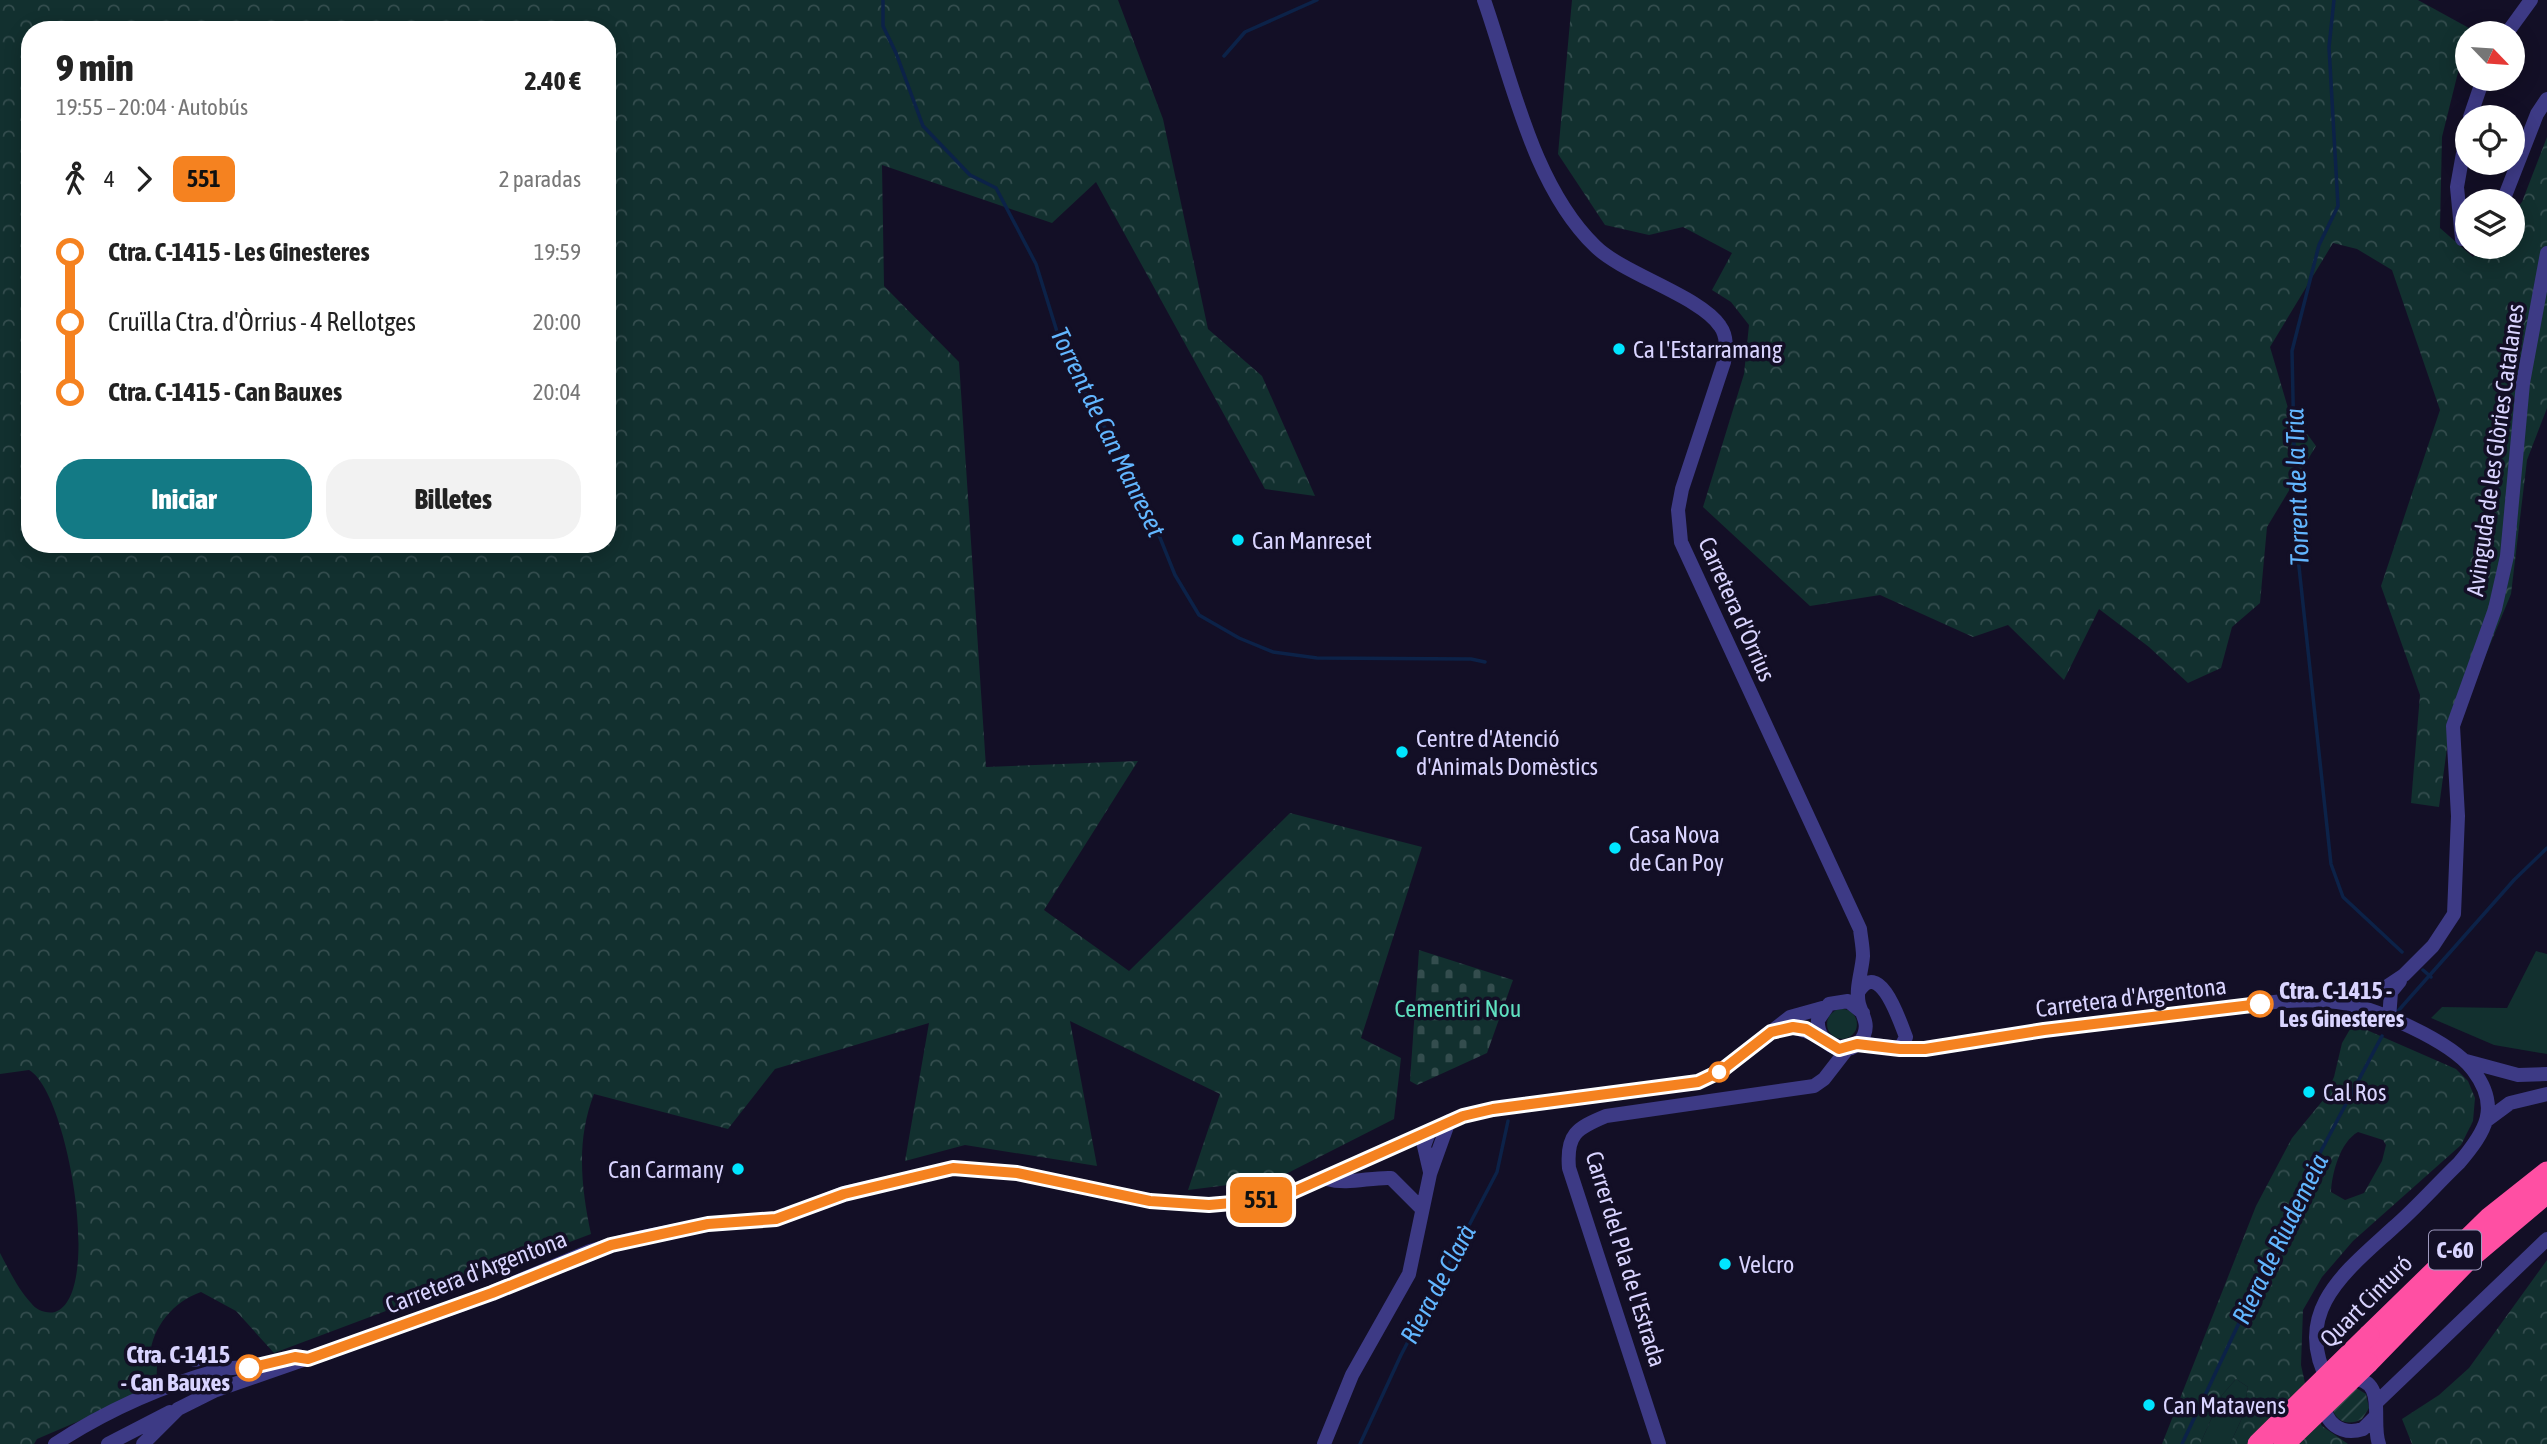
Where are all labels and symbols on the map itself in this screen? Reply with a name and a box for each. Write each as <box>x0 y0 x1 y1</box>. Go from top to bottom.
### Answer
north arrow <box>2455 21 2525 91</box>
street label: Avinguda de les Glòries Catalanes <box>2461 302 2529 598</box>
water label: Torrent de Can Manreset <box>1044 322 1172 542</box>
place label: Ca L'Estarramang <box>1633 336 1783 363</box>
marker: Ca L'Estarramang <box>1611 341 1627 357</box>
water label: Torrent de la Tria <box>2279 408 2315 566</box>
place label: Can Manreset <box>1252 527 1372 554</box>
marker: Can Manreset <box>1230 532 1246 548</box>
street label: Carretera d'Òrrius <box>1693 533 1781 685</box>
place label: Centre d'Atenció d'Animals Domèstics <box>1416 725 1598 780</box>
marker: Centre d'Atenció d'Animals Domèstics <box>1394 744 1410 760</box>
place label: Casa Nova de Can Poy <box>1629 821 1724 876</box>
marker: Casa Nova de Can Poy <box>1607 840 1623 856</box>
street label: Carretera d'Argentona <box>2034 972 2228 1022</box>
place label: Ctra. C-1415 - Les Ginesteres <box>2279 977 2405 1032</box>
marker: Ctra. C-1415 - Les Ginesteres <box>2247 991 2273 1017</box>
park label: Cementiri Nou <box>1395 995 1521 1022</box>
unlabelled marker <box>1709 1062 1729 1082</box>
place label: Cal Ros <box>2323 1079 2386 1106</box>
marker: Cal Ros <box>2301 1084 2317 1100</box>
street label: Carrer del Pla de l'Estrada <box>1580 1148 1672 1370</box>
water label: Riera de Riudemeia <box>2226 1149 2334 1329</box>
place label: Can Carmany <box>608 1156 724 1183</box>
marker: Can Carmany <box>730 1161 746 1177</box>
line badge: 551 <box>1221 1177 1301 1223</box>
water label: Riera de Clarà <box>1394 1219 1482 1349</box>
street label: Carretera d'Argentona <box>381 1225 571 1319</box>
road number: C-60 <box>2429 1231 2481 1270</box>
street label: Quart Cinturó <box>2315 1250 2417 1352</box>
place label: Velcro <box>1739 1251 1794 1278</box>
marker: Velcro <box>1717 1256 1733 1272</box>
place label: Ctra. C-1415 - Can Bauxes <box>121 1341 231 1396</box>
marker: Ctra. C-1415 - Can Bauxes <box>236 1355 262 1381</box>
place label: Can Matavens <box>2163 1392 2286 1419</box>
marker: Can Matavens <box>2141 1397 2157 1413</box>

